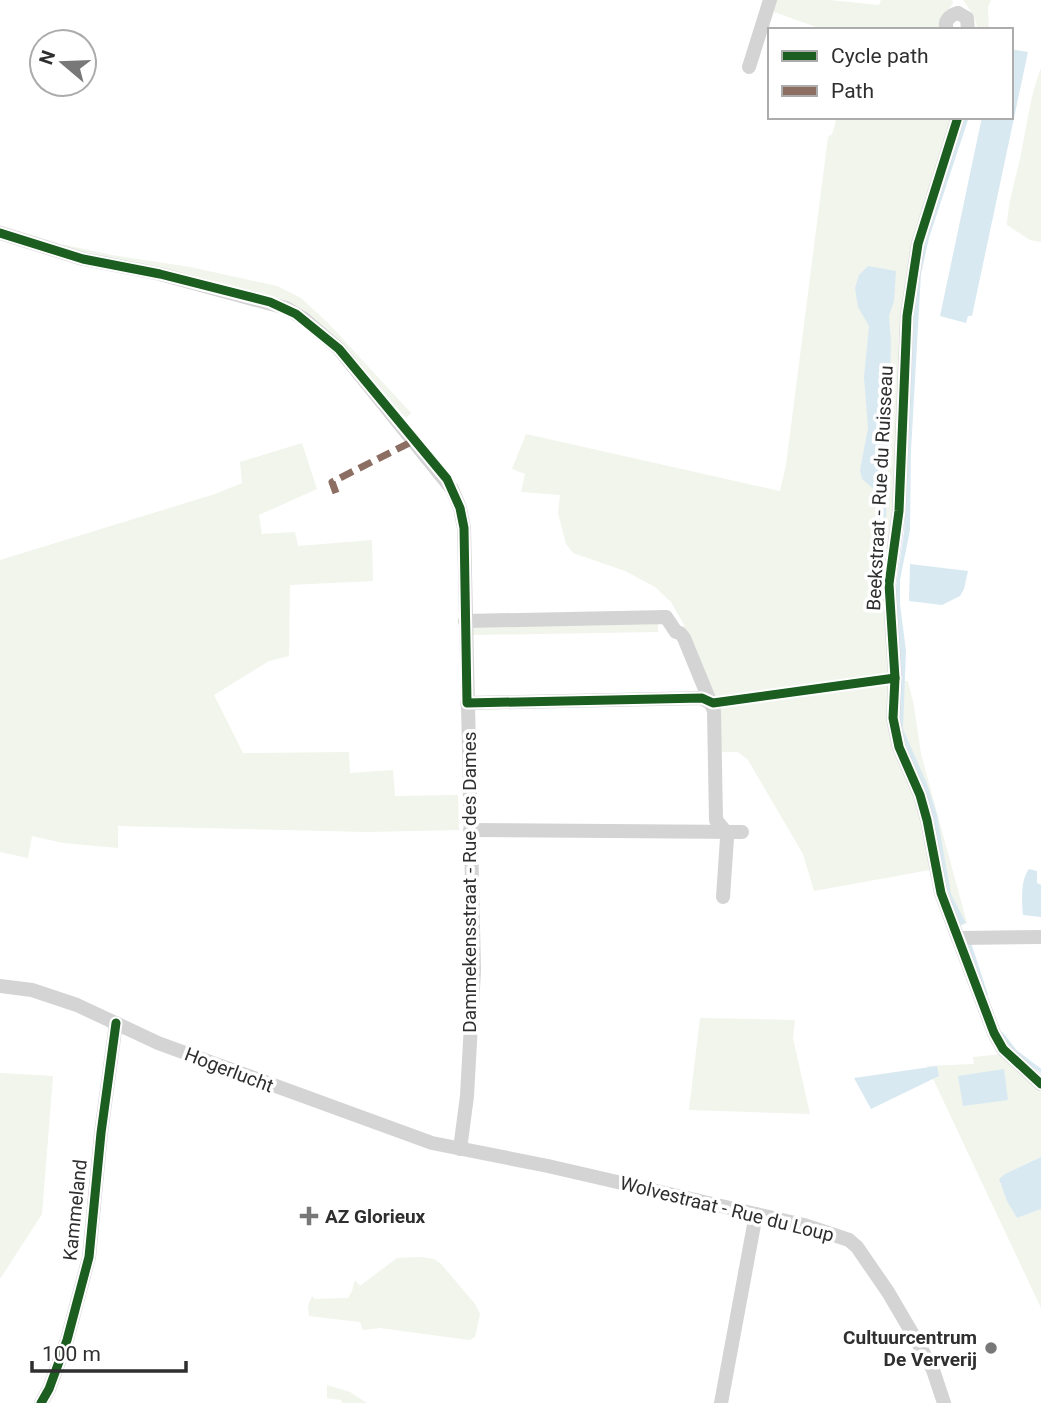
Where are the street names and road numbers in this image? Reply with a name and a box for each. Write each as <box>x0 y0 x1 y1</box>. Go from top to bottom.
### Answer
street label: Beekstraat - Rue du Ruisseau <box>862 365 898 611</box>
street label: Dammekensstraat - Rue des Dames <box>458 731 481 1033</box>
street label: Hogerlucht <box>181 1043 277 1097</box>
street label: Kammeland <box>58 1158 92 1262</box>
street label: Wolvestraat - Rue du Loup <box>618 1171 836 1247</box>

